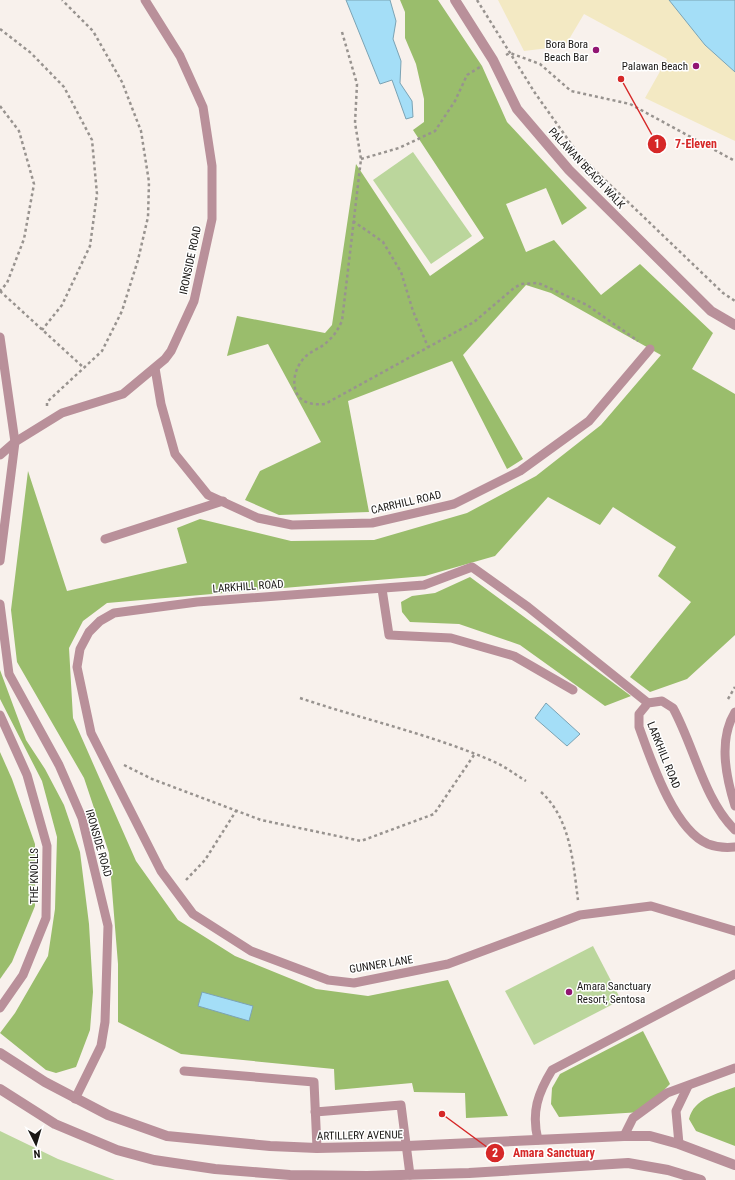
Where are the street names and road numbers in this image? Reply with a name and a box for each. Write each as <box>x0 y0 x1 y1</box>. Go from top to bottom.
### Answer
street label: PALAWAN BEACH WALK <box>546 125 628 212</box>
street label: IRONSIDE ROAD <box>177 225 204 296</box>
street label: CARRHILL ROAD <box>370 488 443 517</box>
street label: LARKHILL ROAD <box>212 578 284 595</box>
street label: LARKHILL ROAD <box>644 720 683 791</box>
street label: IRONSIDE ROAD <box>83 808 114 878</box>
street label: THE KNOLLS <box>28 848 41 904</box>
street label: GUNNER LANE <box>348 953 414 976</box>
street label: ARTILLERY AVENUE <box>317 1128 404 1143</box>

